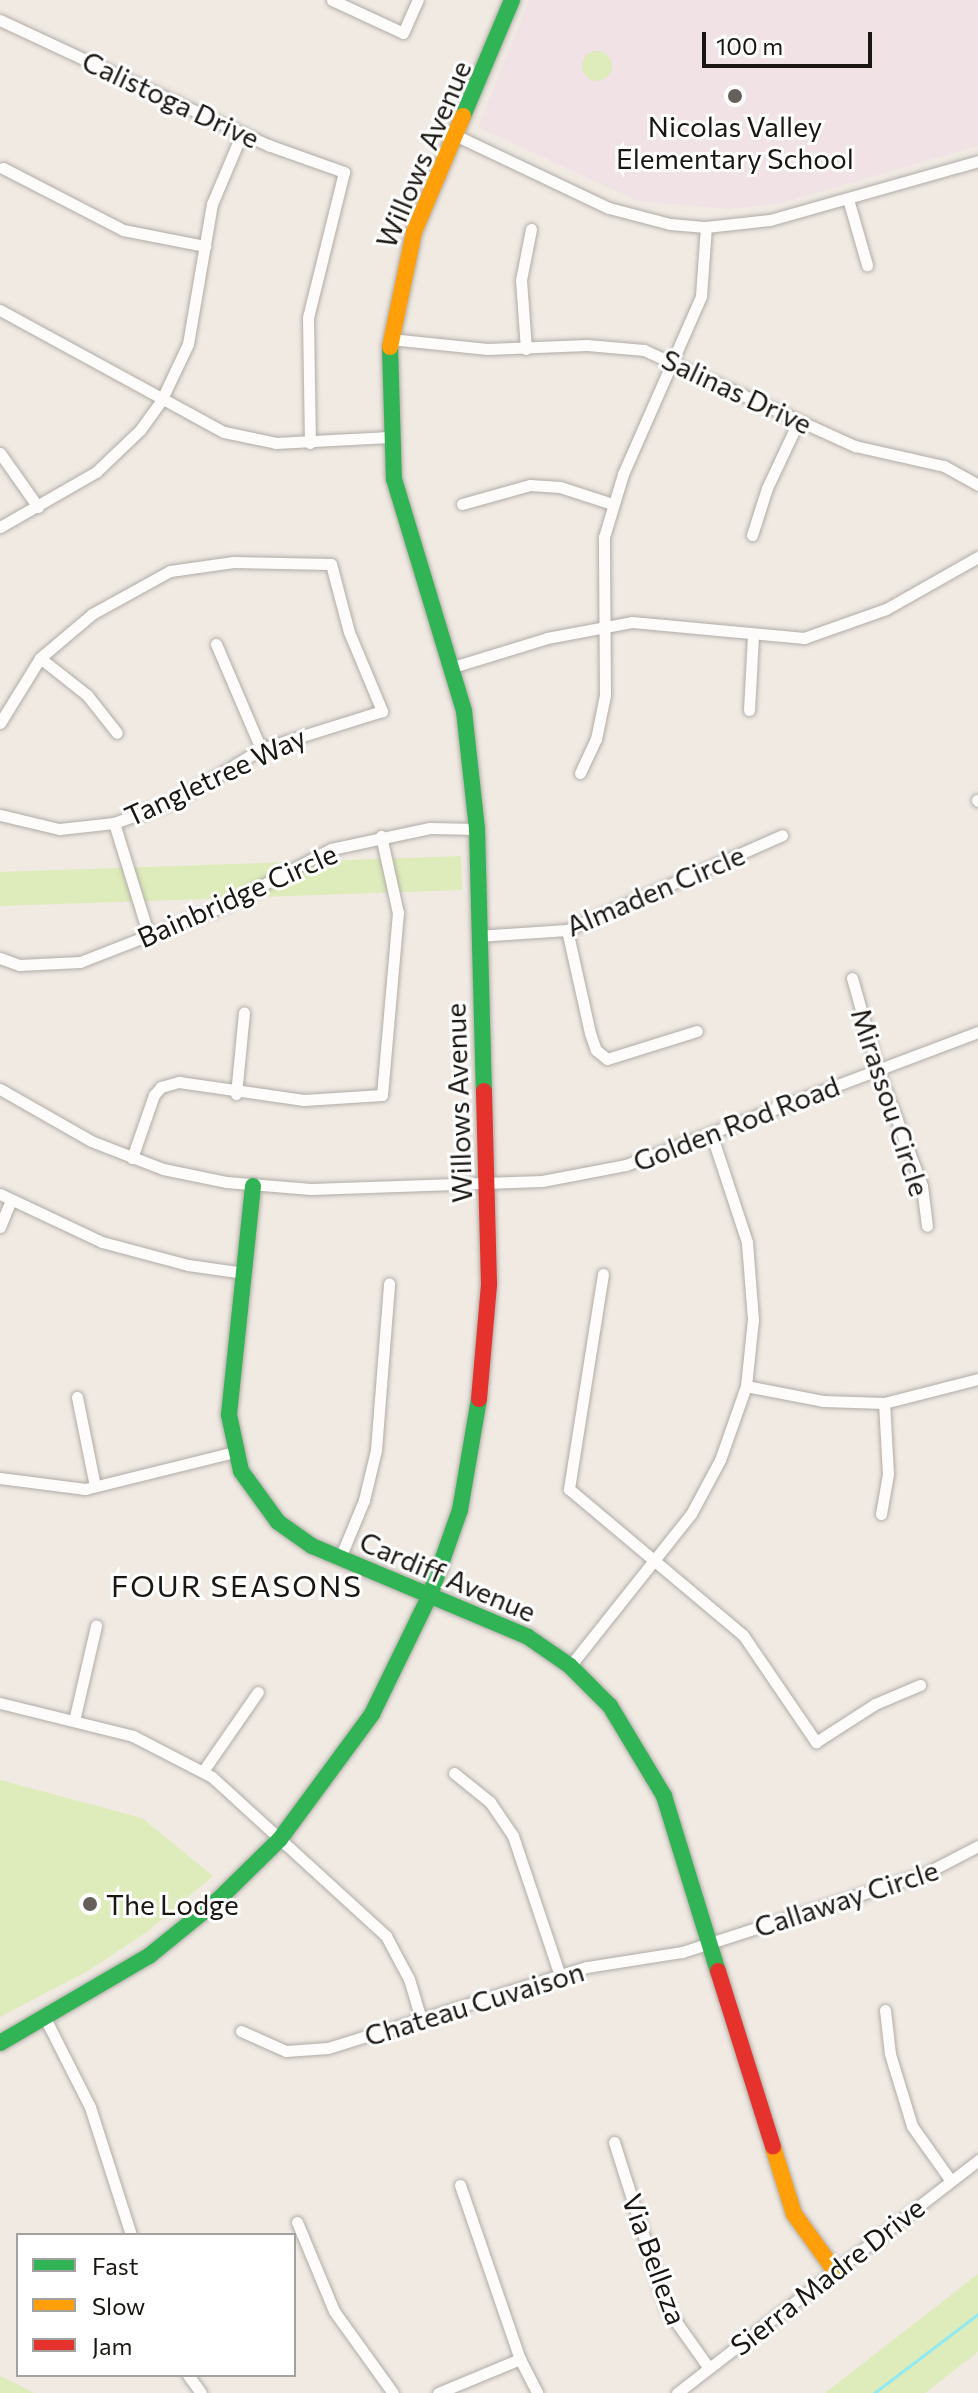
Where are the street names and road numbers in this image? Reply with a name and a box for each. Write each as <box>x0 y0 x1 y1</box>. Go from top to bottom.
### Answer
street label: Calistoga Drive <box>77 43 265 155</box>
street label: Willows Avenue <box>368 55 478 253</box>
street label: Salinas Drive <box>657 342 817 440</box>
street label: Tangletree Way <box>119 719 311 833</box>
street label: Bainbridge Circle <box>132 836 342 954</box>
street label: Almaden Circle <box>561 837 749 943</box>
street label: Willows Avenue <box>438 1002 478 1204</box>
street label: Mirassou Circle <box>845 1004 937 1200</box>
street label: Golden Rod Road <box>628 1068 844 1178</box>
street label: Cardiff Avenue <box>355 1524 541 1628</box>
street label: Callaway Circle <box>750 1852 942 1944</box>
street label: Chateau Cuvaison <box>360 1954 588 2052</box>
street label: Via Belleza <box>616 2189 694 2329</box>
street label: Sierra Madre Drive <box>724 2190 930 2362</box>

